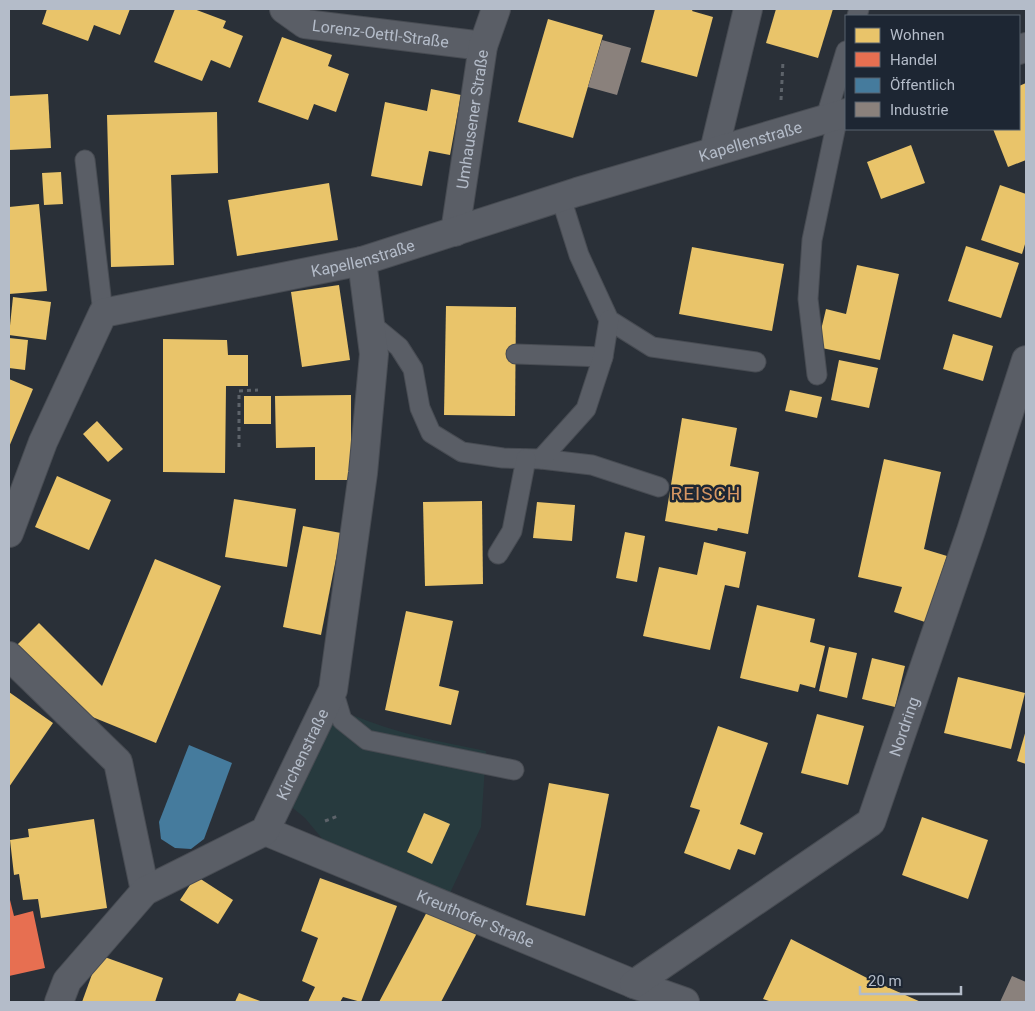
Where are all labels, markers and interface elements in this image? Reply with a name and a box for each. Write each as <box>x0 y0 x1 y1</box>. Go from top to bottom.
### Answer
street label: Lorenz-Oettl-Straße <box>311 15 450 51</box>
legend <box>845 15 1020 130</box>
text: Wohnen <box>890 26 944 44</box>
street label: Umhausener Straße <box>452 48 492 190</box>
text: Handel <box>890 51 937 69</box>
text: Öffentlich <box>890 76 955 94</box>
text: Industrie <box>890 101 948 119</box>
street label: Kapellenstraße <box>696 117 804 165</box>
street label: Kapellenstraße <box>309 235 417 281</box>
district label: REISCH <box>671 482 741 505</box>
street label: Nordring <box>885 694 923 759</box>
street label: Kirchenstraße <box>272 705 332 803</box>
street label: Kreuthofer Straße <box>414 885 537 951</box>
scale bar <box>860 964 961 996</box>
text: 20 m <box>868 972 902 990</box>

